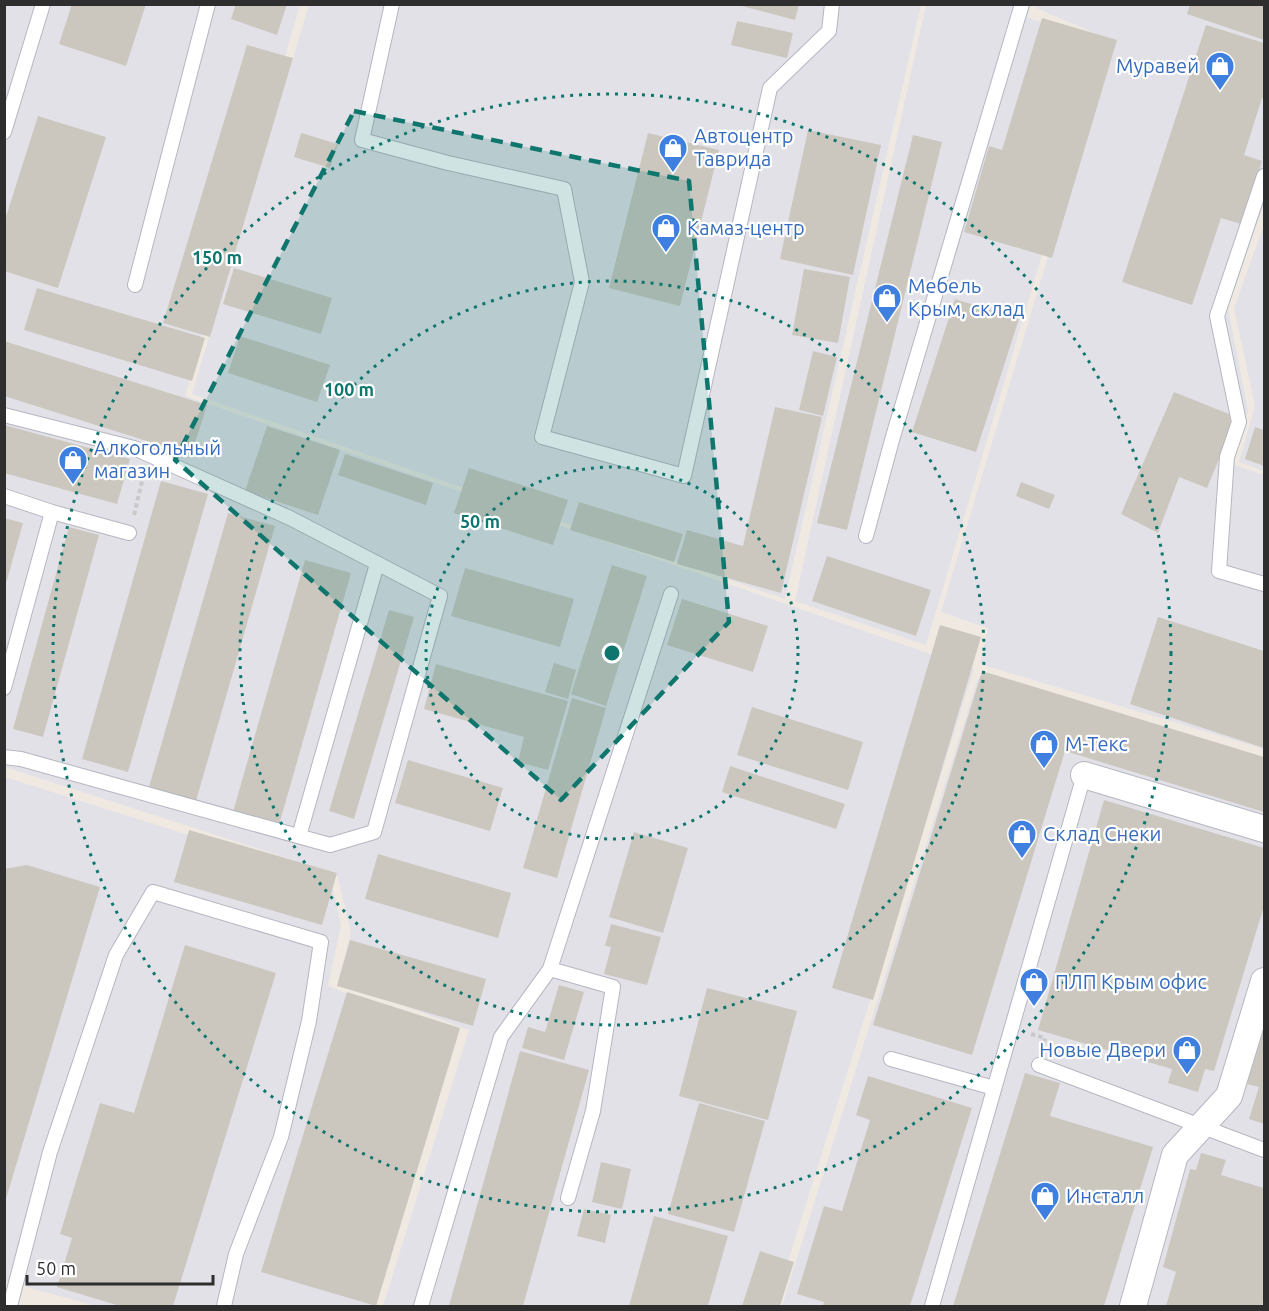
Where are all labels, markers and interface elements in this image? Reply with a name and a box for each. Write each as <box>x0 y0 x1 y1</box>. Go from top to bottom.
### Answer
shop icon: Муравей <box>1204 50 1236 92</box>
place label: Муравей <box>1116 54 1199 77</box>
place label: Автоцентр Таврида <box>694 124 794 170</box>
shop icon: Автоцентр Таврида <box>657 132 689 174</box>
shop icon: Камаз-центр <box>650 212 682 254</box>
place label: Камаз-центр <box>687 216 805 239</box>
text: 150 m <box>192 247 242 267</box>
place label: Мебель Крым, склад <box>908 274 1025 320</box>
shop icon: Мебель Крым, склад <box>871 282 903 324</box>
text: 100 m <box>324 379 374 399</box>
place label: Алкогольный магазин <box>94 436 221 482</box>
shop icon: Алкогольный магазин <box>57 444 89 486</box>
text: 50 m <box>460 511 500 531</box>
centre of rings <box>602 643 622 663</box>
shop icon: М-Текс <box>1028 728 1060 770</box>
place label: М-Текс <box>1065 732 1128 755</box>
shop icon: Склад Снеки <box>1006 818 1038 860</box>
place label: Склад Снеки <box>1043 822 1161 845</box>
shop icon: ПЛП Крым офис <box>1018 966 1050 1008</box>
place label: ПЛП Крым офис <box>1055 970 1207 993</box>
shop icon: Новые Двери <box>1171 1034 1203 1076</box>
place label: Новые Двери <box>1039 1038 1166 1061</box>
shop icon: Инсталл <box>1029 1180 1061 1222</box>
place label: Инсталл <box>1066 1184 1144 1207</box>
scale bar <box>27 1248 213 1286</box>
text: 50 m <box>36 1258 76 1278</box>

